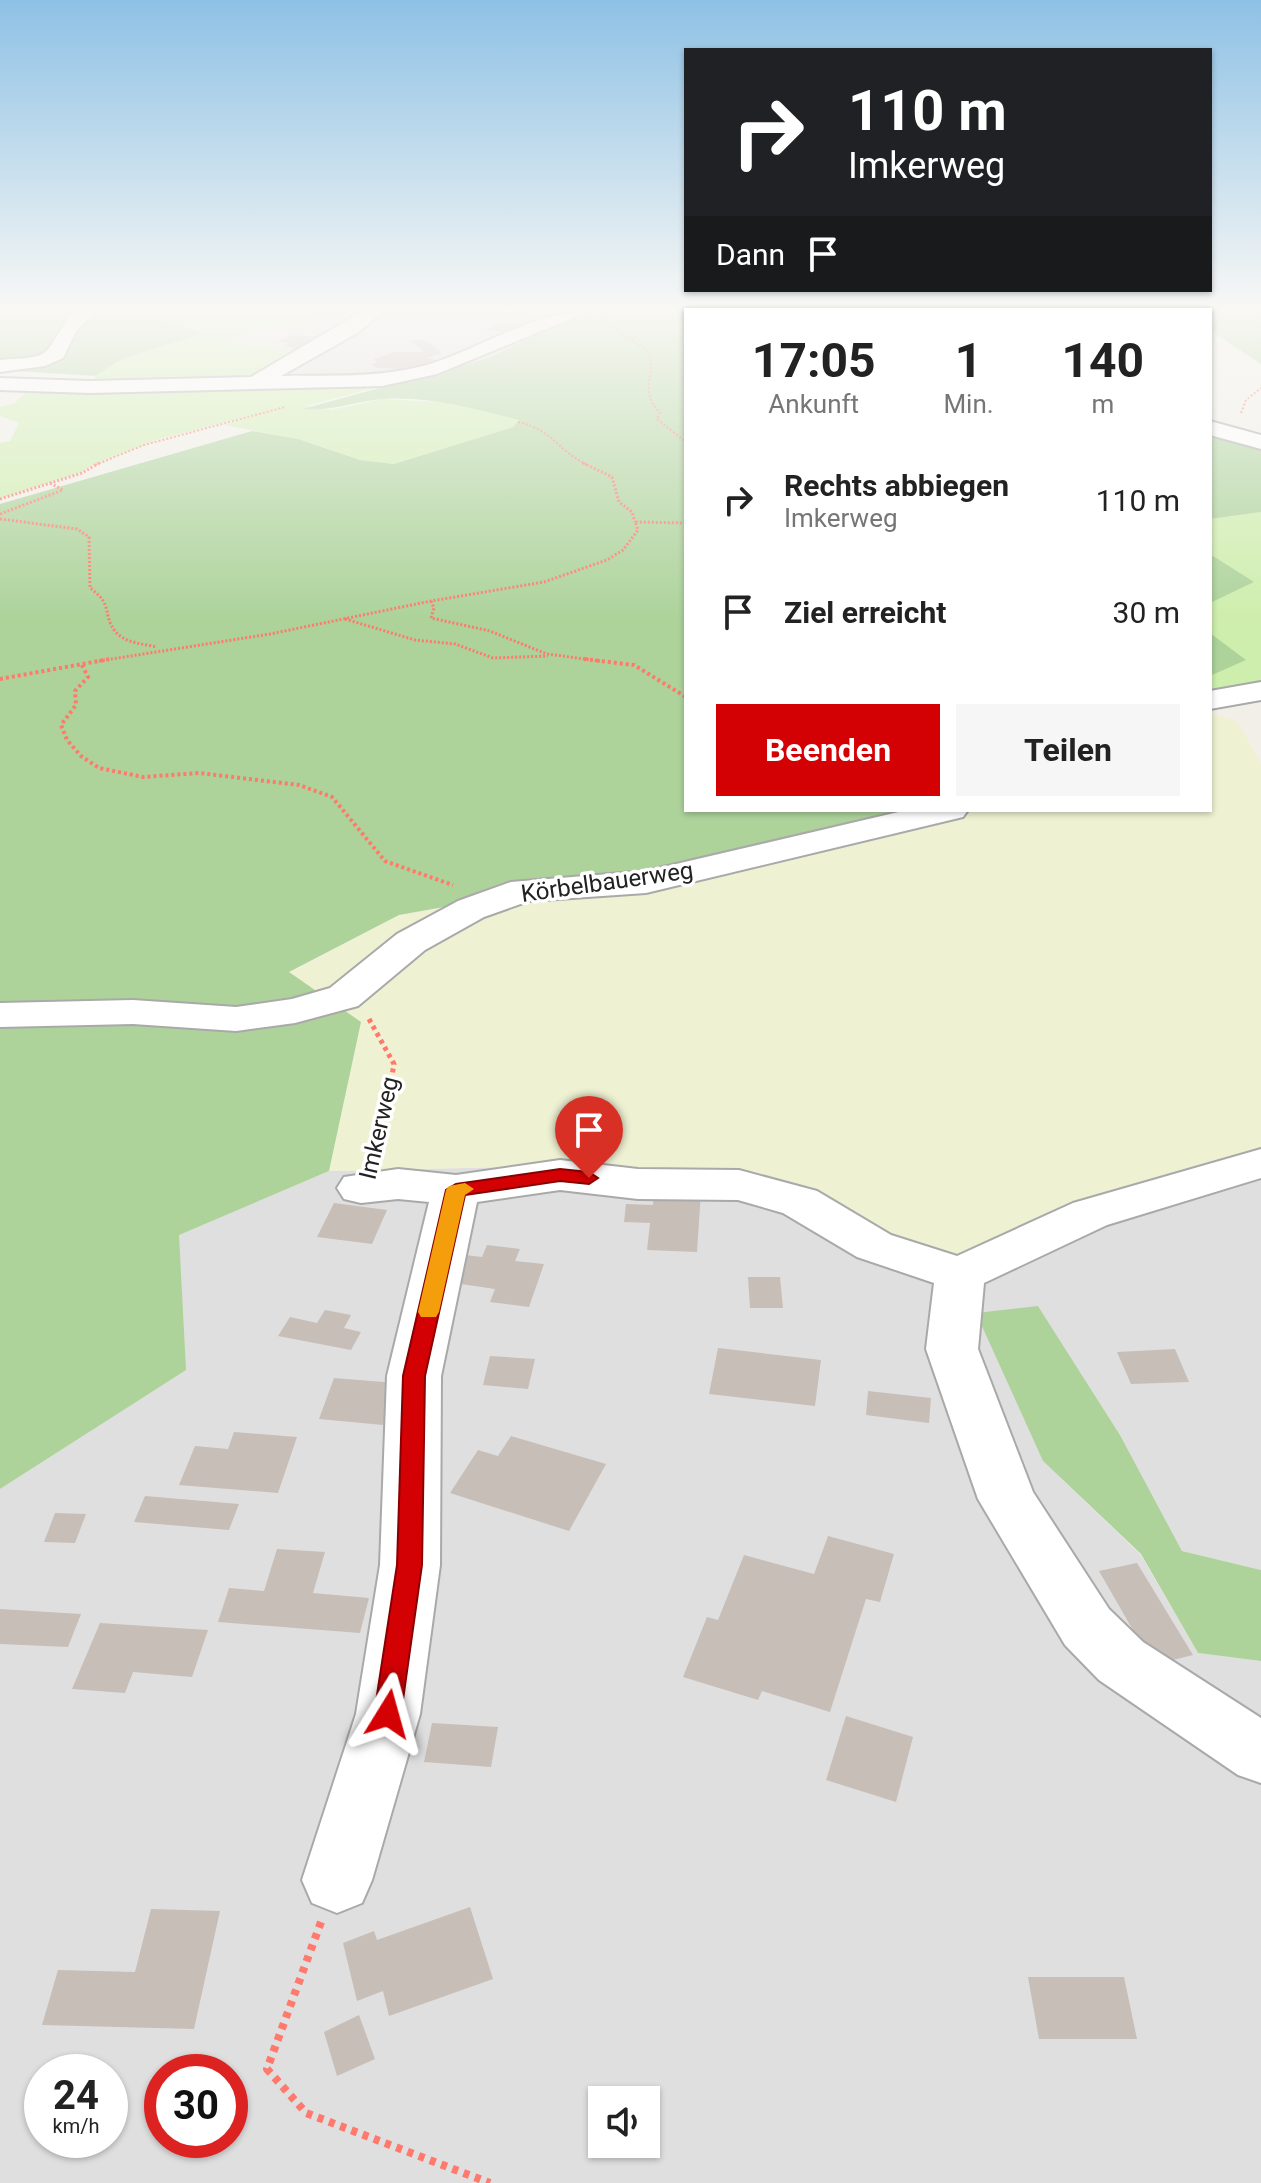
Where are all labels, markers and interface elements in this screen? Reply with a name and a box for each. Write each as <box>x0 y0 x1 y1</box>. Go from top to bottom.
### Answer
text: 110 m <box>848 78 1007 144</box>
icon: right <box>716 80 820 184</box>
text: Imkerweg <box>848 145 1005 187</box>
icon: arrive <box>801 232 845 276</box>
text: Dann <box>716 237 785 272</box>
text: 17:05 <box>752 332 876 389</box>
text: 1 <box>955 332 982 389</box>
text: 140 <box>1062 332 1144 389</box>
text: Ankunft <box>768 389 859 419</box>
text: Min. <box>943 389 994 419</box>
text: m <box>1091 389 1114 419</box>
text: Rechts abbiegen <box>784 468 1009 503</box>
icon: right <box>716 478 760 522</box>
text: 110 m <box>1096 483 1180 518</box>
text: Imkerweg <box>784 503 898 533</box>
icon: arrive <box>716 590 760 634</box>
text: Ziel erreicht <box>784 595 946 630</box>
text: 30 m <box>1113 595 1180 630</box>
button: Beenden <box>716 704 940 796</box>
button: Teilen <box>956 704 1180 796</box>
street label: Körbelbauerweg <box>519 856 695 908</box>
street label: Imkerweg <box>354 1074 404 1182</box>
pin <box>555 1096 623 1178</box>
icon: arrive <box>567 1108 611 1152</box>
position arrow <box>346 1672 430 1756</box>
speed limit sign: 30 <box>144 2054 248 2158</box>
text: 24 <box>53 2072 99 2119</box>
map controls <box>588 2086 660 2158</box>
button: sound <box>588 2086 660 2158</box>
text: km/h <box>53 2114 99 2138</box>

